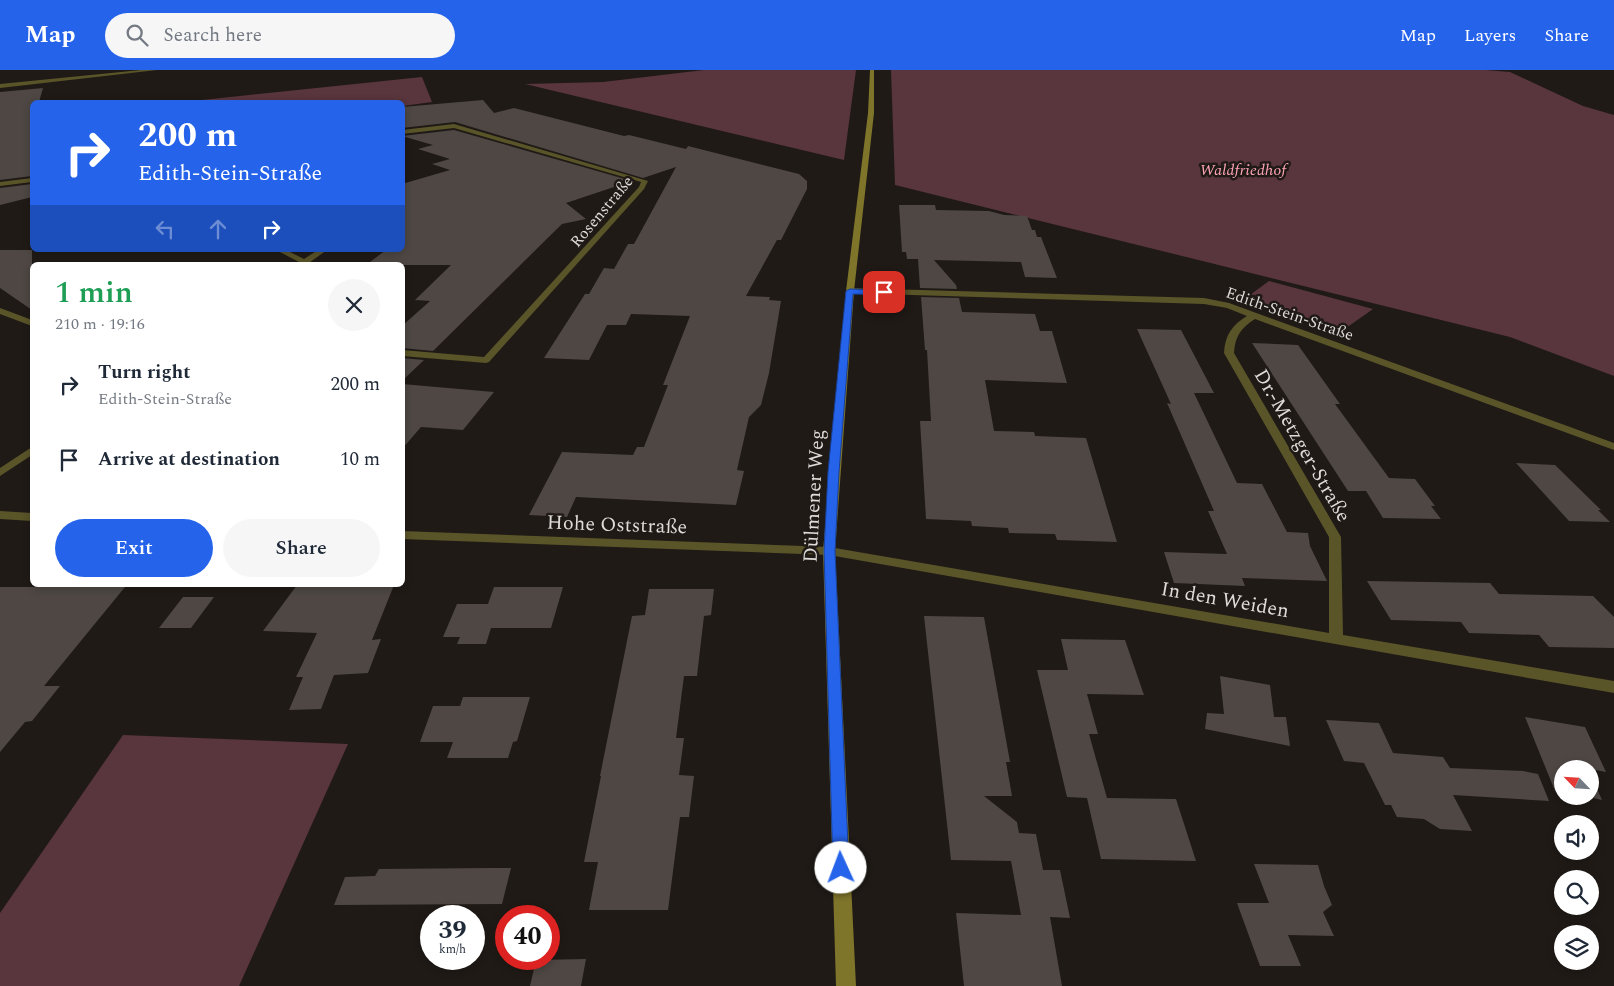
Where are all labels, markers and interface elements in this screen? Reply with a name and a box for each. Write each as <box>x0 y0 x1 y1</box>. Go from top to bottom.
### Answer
search box <box>105 13 455 58</box>
text: Map <box>25 17 75 53</box>
icon: search <box>123 21 151 49</box>
text: Search here <box>163 21 262 50</box>
text: Map <box>1400 22 1436 49</box>
text: Layers <box>1464 22 1516 49</box>
text: Share <box>1544 22 1589 49</box>
text: 200 m <box>138 109 237 162</box>
icon: right <box>55 120 120 185</box>
text: Edith-Stein-Straße <box>138 157 322 190</box>
park label: Waldfriedhof <box>1200 158 1289 182</box>
street label: Rosenstraße <box>564 170 639 253</box>
icon: left <box>151 215 179 243</box>
icon: ahead <box>204 215 232 243</box>
icon: right <box>257 215 285 243</box>
text: 1 min <box>55 270 133 316</box>
pin <box>863 271 905 313</box>
icon: arrive <box>870 278 898 306</box>
button: close <box>328 279 380 331</box>
street label: Edith-Stein-Straße <box>1222 281 1357 347</box>
text: 210 m · 19:16 <box>55 312 145 336</box>
text: Turn right <box>98 358 191 387</box>
street label: Dr.-Metzger-Straße <box>1246 363 1358 528</box>
text: 200 m <box>330 370 380 399</box>
icon: right <box>55 371 83 399</box>
text: Edith-Stein-Straße <box>98 387 232 411</box>
street label: Dülmener Weg <box>796 429 832 564</box>
text: Arrive at destination <box>98 445 280 474</box>
text: 10 m <box>340 445 380 474</box>
icon: arrive <box>55 446 83 474</box>
street label: Hohe Oststraße <box>546 508 688 542</box>
button: Exit <box>55 519 213 577</box>
button: Share <box>223 519 380 577</box>
street label: In den Weiden <box>1158 574 1291 626</box>
north arrow <box>1554 760 1599 805</box>
map controls <box>1554 760 1599 970</box>
button: sound <box>1554 815 1599 860</box>
position arrow <box>814 841 866 893</box>
button: search <box>1554 870 1599 915</box>
speed limit sign: 40 <box>495 905 560 970</box>
text: 39 <box>438 912 467 950</box>
button: layers <box>1554 925 1599 970</box>
text: km/h <box>439 940 466 959</box>

